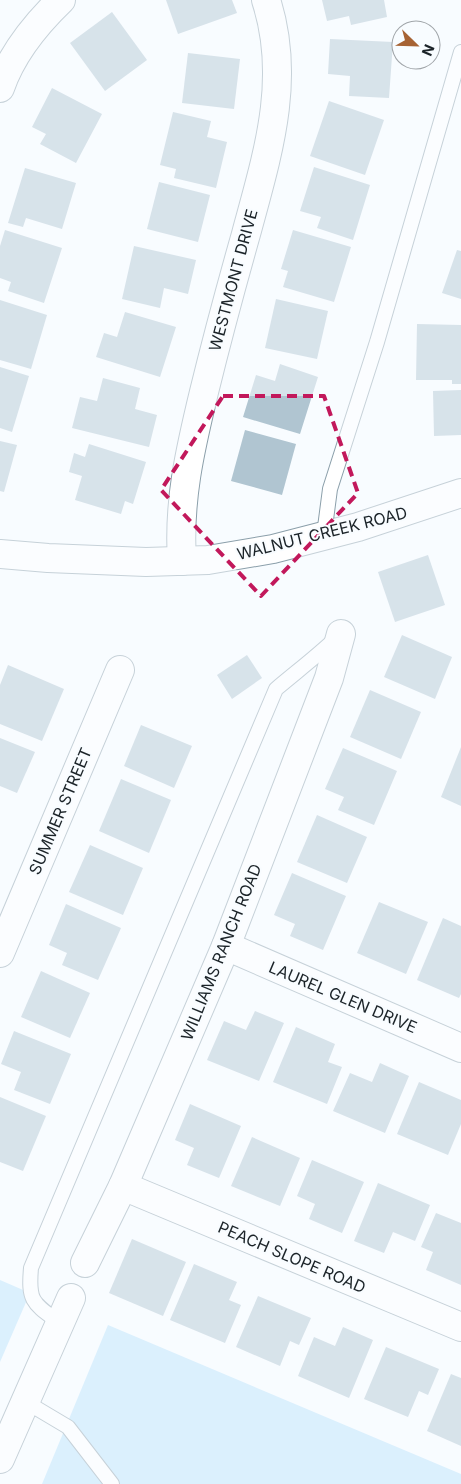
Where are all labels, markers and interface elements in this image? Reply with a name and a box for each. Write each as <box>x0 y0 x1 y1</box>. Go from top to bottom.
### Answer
north arrow <box>391 20 441 70</box>
text: N <box>419 42 438 59</box>
street label: WESTMONT DRIVE <box>204 207 262 353</box>
street label: WALNUT CREEK ROAD <box>235 502 409 564</box>
street label: SUMMER STREET <box>24 745 96 877</box>
street label: WILLIAMS RANCH ROAD <box>176 861 266 1043</box>
street label: LAUREL GLEN DRIVE <box>266 957 420 1037</box>
street label: PEACH SLOPE ROAD <box>215 1217 369 1297</box>

